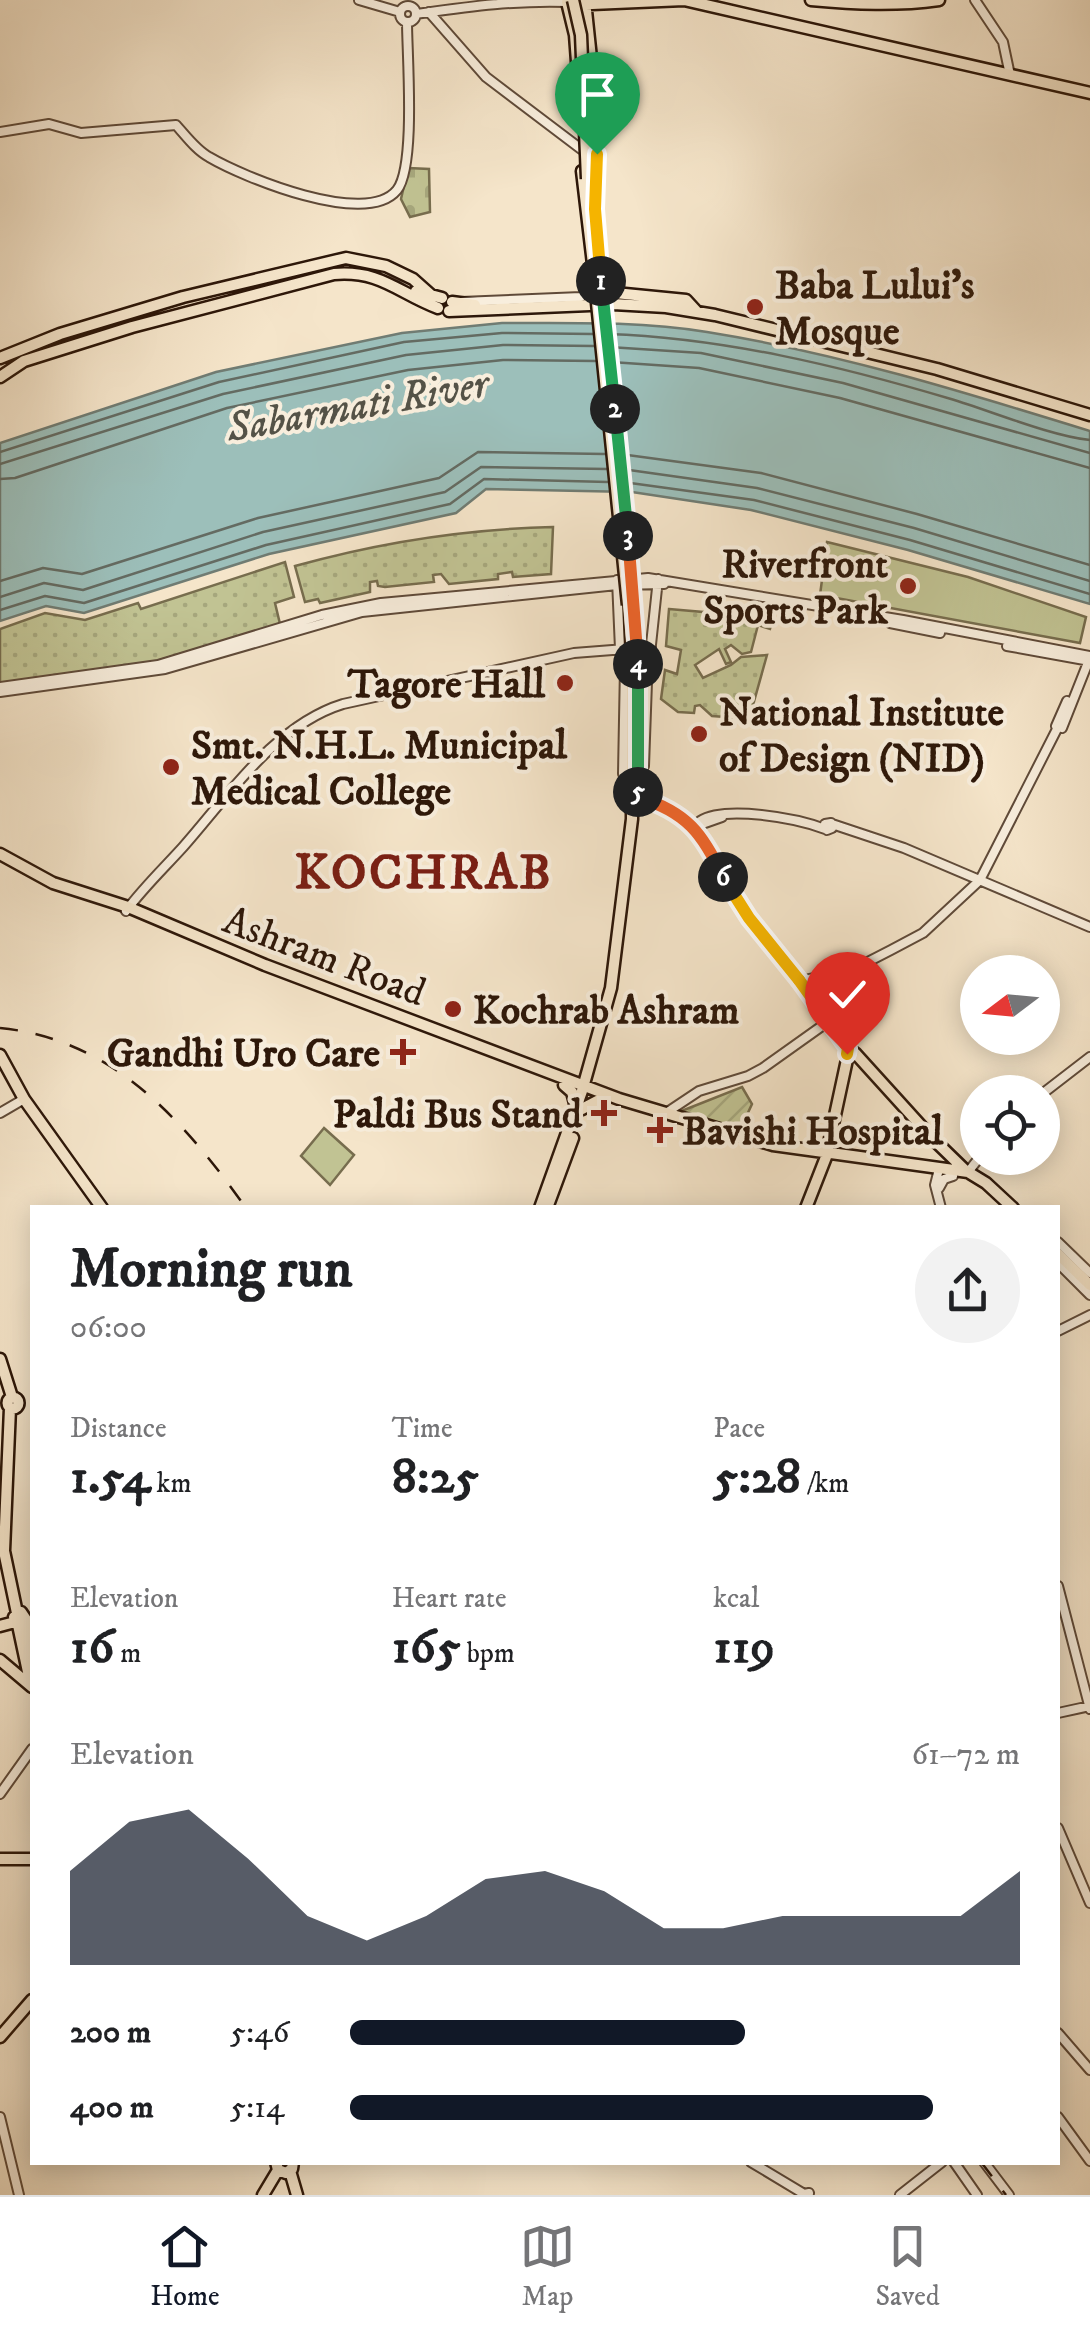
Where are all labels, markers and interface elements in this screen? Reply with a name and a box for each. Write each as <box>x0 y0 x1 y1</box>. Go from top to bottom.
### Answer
pin <box>555 52 640 155</box>
icon: arrive <box>570 67 625 122</box>
pin: 1 <box>576 256 626 306</box>
place label: Baba Lului's Mosque <box>775 262 974 358</box>
text: 1 <box>596 263 606 298</box>
marker: Baba Lului's Mosque <box>744 296 766 318</box>
water label: Sabarmati River <box>222 358 495 456</box>
pin: 2 <box>590 384 640 434</box>
text: 2 <box>608 391 622 426</box>
pin: 3 <box>603 511 653 561</box>
text: 3 <box>623 518 633 553</box>
place label: Riverfront Sports Park <box>703 541 889 637</box>
marker: Riverfront Sports Park <box>897 575 919 597</box>
pin: 4 <box>613 639 663 689</box>
text: 4 <box>630 646 646 681</box>
place label: Tagore Hall <box>347 661 546 711</box>
marker: Tagore Hall <box>554 672 576 694</box>
place label: National Institute of Design (NID) <box>719 689 1005 785</box>
place label: Smt. N.H.L. Municipal Medical College <box>191 722 568 818</box>
marker: National Institute of Design (NID) <box>688 723 710 745</box>
marker: Smt. N.H.L. Municipal Medical College <box>160 756 182 778</box>
pin: 5 <box>613 767 663 817</box>
text: 5 <box>631 774 645 809</box>
district label: KOCHRAB <box>295 842 553 905</box>
pin: 6 <box>698 852 748 902</box>
text: 6 <box>716 859 730 894</box>
street label: Ashram Road <box>215 896 432 1019</box>
pin <box>805 952 890 1055</box>
north arrow <box>960 955 1060 1055</box>
map controls <box>960 955 1060 1175</box>
icon: check <box>820 967 875 1022</box>
place label: Kochrab Ashram <box>473 987 739 1037</box>
marker: Kochrab Ashram <box>442 998 464 1020</box>
place label: Gandhi Uro Care <box>107 1030 380 1080</box>
marker: Gandhi Uro Care <box>390 1039 416 1065</box>
button: locate <box>960 1075 1060 1175</box>
place label: Paldi Bus Stand <box>333 1091 583 1141</box>
marker: Paldi Bus Stand <box>591 1100 617 1126</box>
place label: Bavishi Hospital <box>682 1108 944 1158</box>
marker: Bavishi Hospital <box>647 1117 673 1143</box>
text: Morning run <box>70 1236 352 1305</box>
button: share <box>915 1238 1020 1343</box>
text: 06:00 <box>70 1308 147 1348</box>
text: Distance <box>70 1411 166 1446</box>
text: Time <box>392 1411 452 1446</box>
text: Pace <box>713 1411 765 1446</box>
text: 1.54 <box>70 1446 151 1509</box>
text: 8:25 <box>392 1446 479 1509</box>
text: 5:28 <box>713 1446 801 1509</box>
text: km <box>151 1466 192 1501</box>
text: /km <box>801 1466 849 1501</box>
text: Elevation <box>70 1581 178 1616</box>
text: Heart rate <box>392 1581 507 1616</box>
text: kcal <box>713 1581 759 1616</box>
text: 16 <box>70 1616 114 1679</box>
text: 165 <box>392 1616 461 1679</box>
text: 119 <box>713 1616 775 1679</box>
text: m <box>114 1636 141 1671</box>
text: bpm <box>461 1636 515 1671</box>
text: Elevation <box>70 1735 194 1775</box>
text: 61–72 m <box>911 1735 1020 1775</box>
text: 200 m <box>70 2013 151 2053</box>
text: 5:46 <box>230 2013 289 2053</box>
text: 400 m <box>70 2088 154 2128</box>
text: 5:14 <box>230 2088 284 2128</box>
tab: Home <box>150 2219 219 2314</box>
tab: Map <box>520 2219 575 2314</box>
tab: Saved <box>875 2219 940 2314</box>

